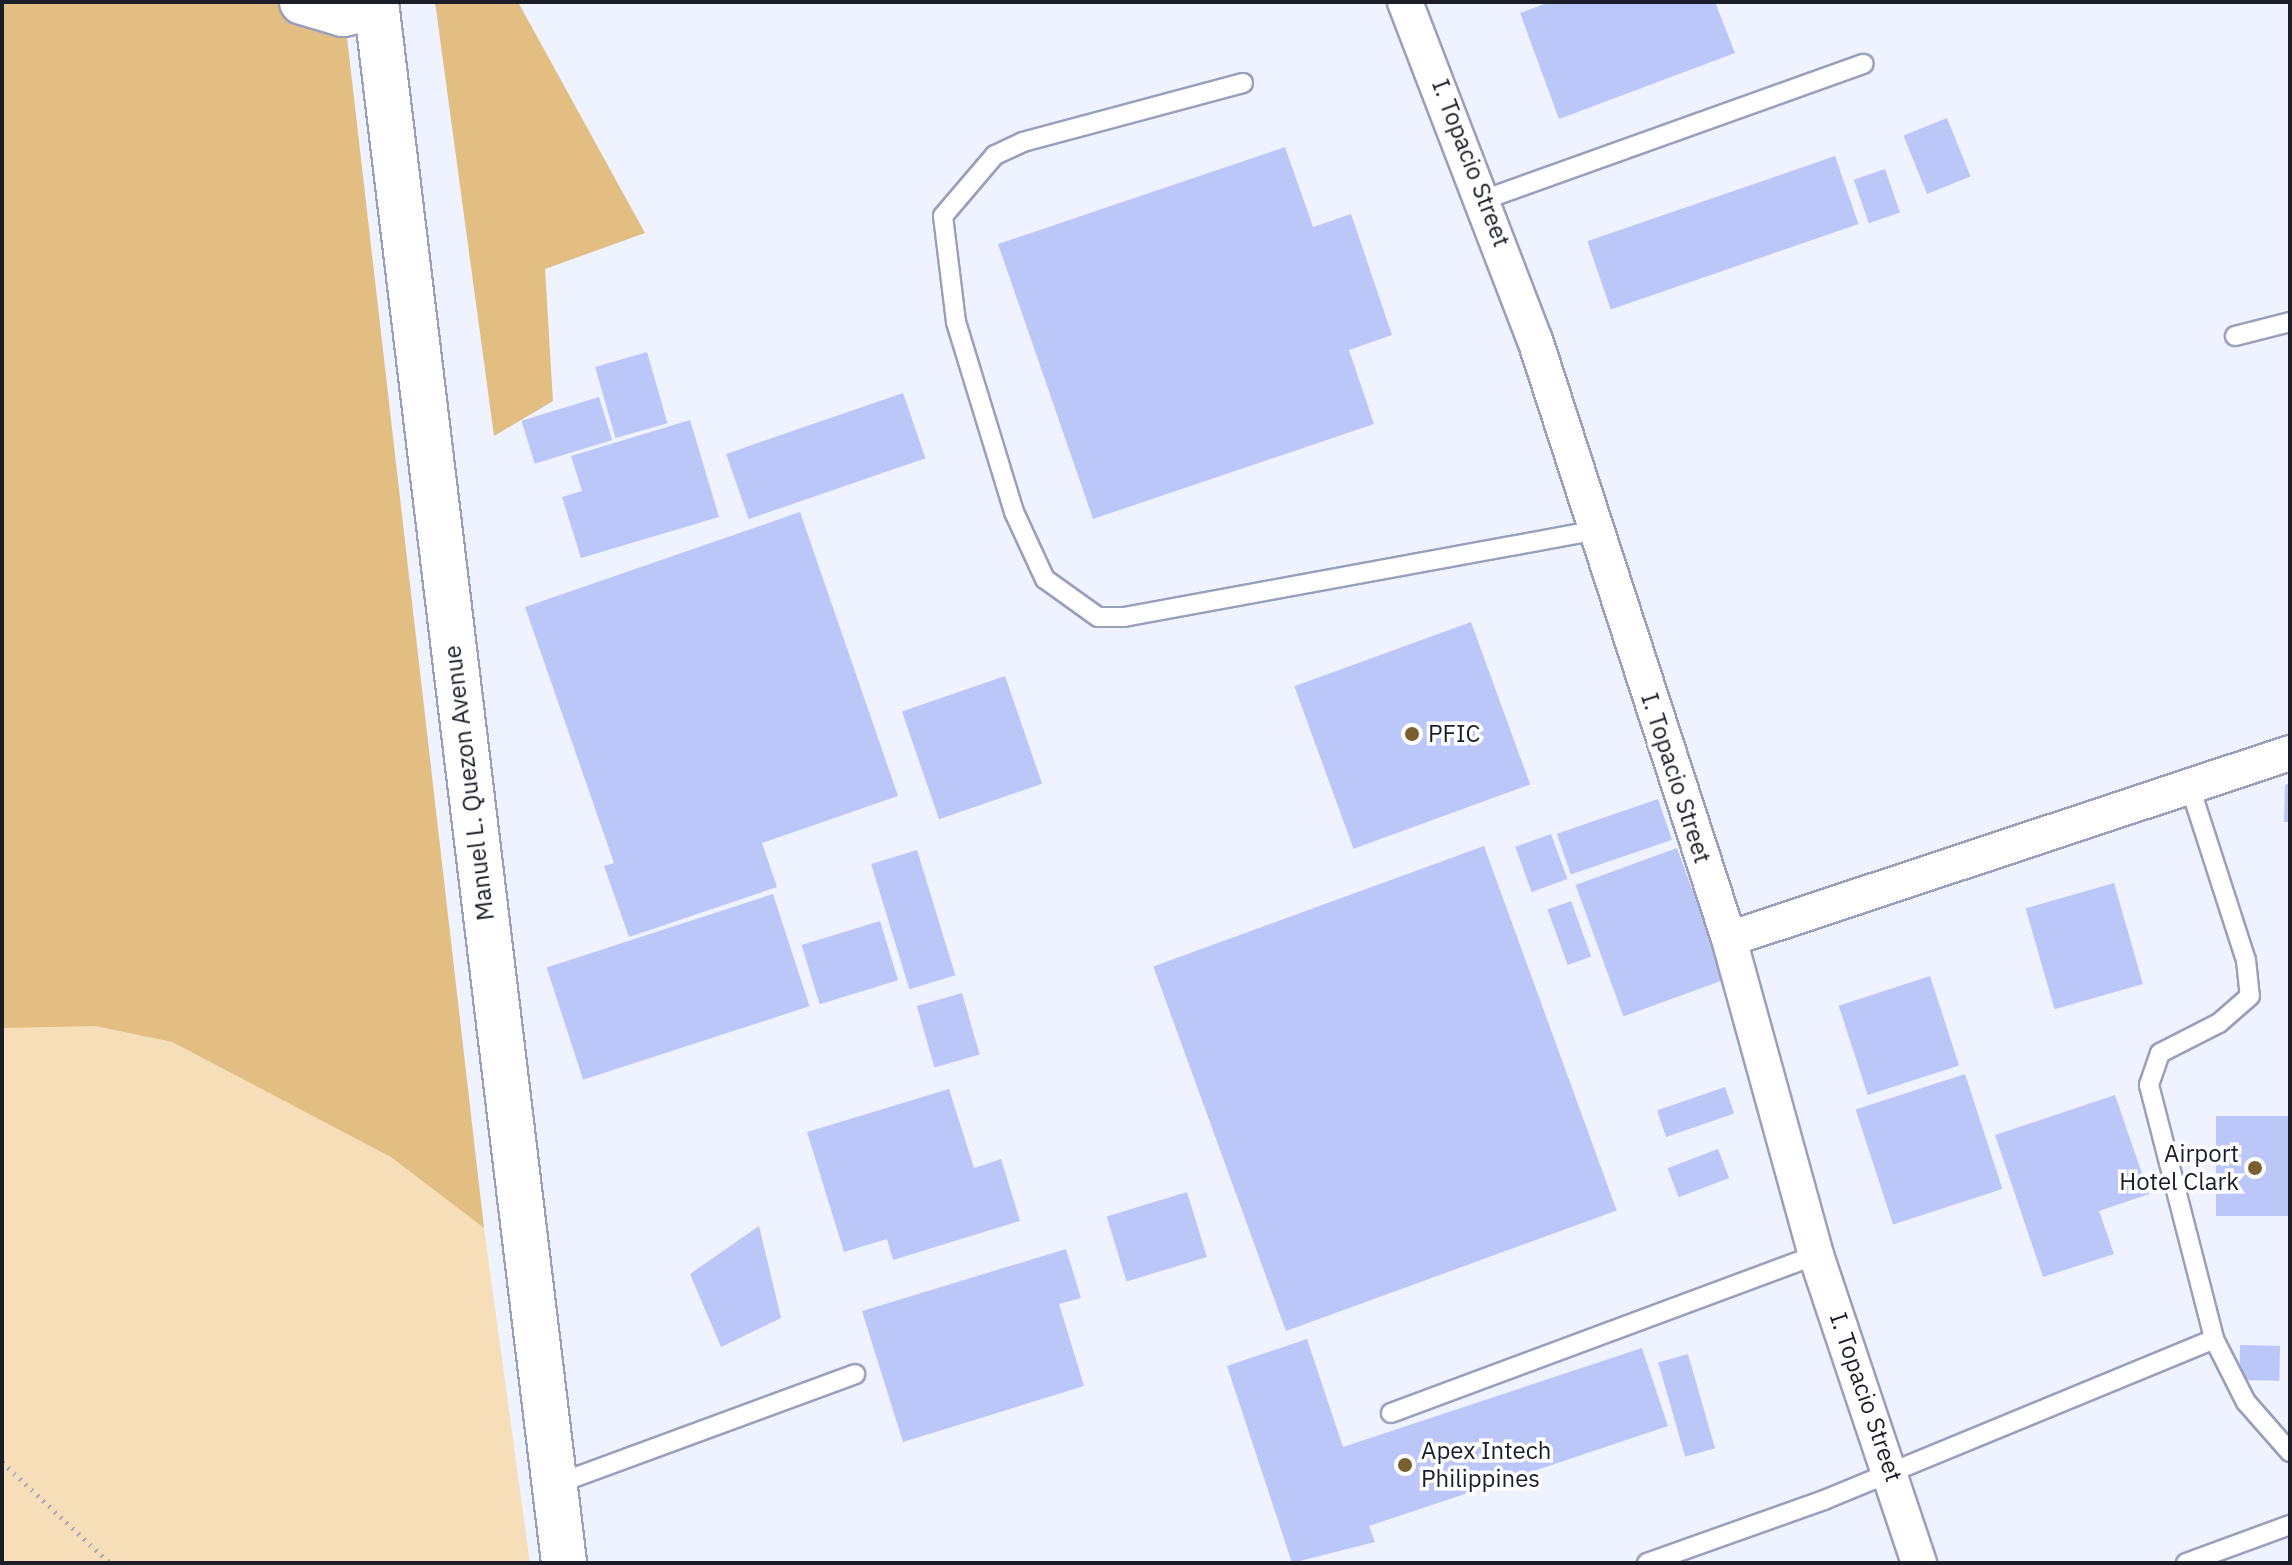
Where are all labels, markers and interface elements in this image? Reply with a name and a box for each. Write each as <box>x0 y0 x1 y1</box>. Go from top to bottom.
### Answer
street label: I. Topacio Street <box>1426 75 1516 251</box>
street label: Manuel L. Quezon Avenue <box>438 644 500 922</box>
street label: I. Topacio Street <box>1635 689 1717 867</box>
place label: PFIC <box>1428 720 1480 748</box>
marker: PFIC <box>1403 725 1421 743</box>
place label: Airport Hotel Clark <box>2119 1140 2239 1196</box>
marker: Airport Hotel Clark <box>2246 1159 2264 1177</box>
street label: I. Topacio Street <box>1824 1309 1908 1485</box>
place label: Apex Intech Philippines <box>1421 1437 1551 1493</box>
marker: Apex Intech Philippines <box>1396 1456 1414 1474</box>

